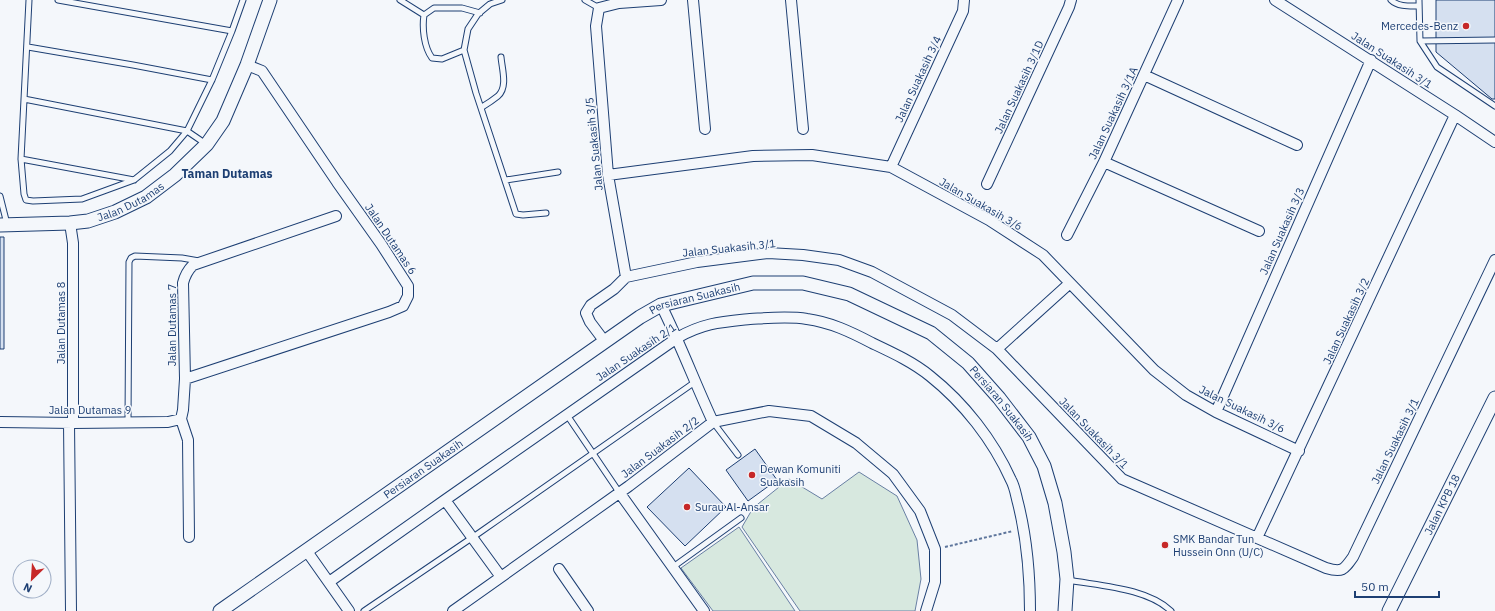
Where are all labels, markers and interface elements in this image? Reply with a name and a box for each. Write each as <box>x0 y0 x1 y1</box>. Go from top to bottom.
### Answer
place label: Mercedes-Benz <box>1381 19 1458 33</box>
marker: Mercedes-Benz <box>1461 21 1471 31</box>
street label: Jalan Suakasih 3/1 <box>1349 29 1435 92</box>
street label: Jalan Suakasih 3/4 <box>892 33 944 124</box>
street label: Jalan Suakasih 3/1D <box>991 38 1047 136</box>
street label: Jalan Suakasih 3/1A <box>1085 64 1141 162</box>
street label: Jalan Suakasih 3/5 <box>582 97 606 191</box>
district label: Taman Dutamas <box>181 166 273 181</box>
street label: Jalan Suakasih 3/6 <box>937 175 1025 233</box>
street label: Jalan Dutamas <box>95 179 167 224</box>
street label: Jalan Suakasih 3/3 <box>1257 185 1307 277</box>
street label: Jalan Dutamas 6 <box>362 201 420 277</box>
street label: Jalan Suakasih 3/1 <box>682 236 777 260</box>
street label: Jalan Suakasih 3/2 <box>1320 276 1372 366</box>
street label: Persiaran Suakasih <box>646 279 741 317</box>
street label: Jalan Dutamas 8 <box>54 282 68 364</box>
street label: Jalan Dutamas 7 <box>165 284 179 366</box>
street label: Jalan Suakasih 2/1 <box>593 320 679 384</box>
street label: Persiaran Suakasih <box>967 363 1037 444</box>
street label: Jalan Suakasih 3/6 <box>1197 382 1287 436</box>
street label: Jalan Suakasih 3/1 <box>1056 394 1132 472</box>
street label: Jalan Suakasih 3/1 <box>1368 395 1422 486</box>
street label: Jalan Dutamas 9 <box>49 403 131 417</box>
street label: Jalan Suakasih 2/2 <box>618 413 702 481</box>
street label: Persiaran Suakasih <box>381 436 466 501</box>
place label: Dewan Komuniti Suakasih <box>760 462 841 489</box>
marker: Dewan Komuniti Suakasih <box>747 470 757 480</box>
street label: Jalan KPB 18 <box>1421 472 1463 537</box>
place label: Surau Al-Ansar <box>695 500 769 514</box>
marker: Surau Al-Ansar <box>682 502 692 512</box>
place label: SMK Bandar Tun Hussein Onn (U/C) <box>1173 532 1264 559</box>
marker: SMK Bandar Tun Hussein Onn (U/C) <box>1160 540 1170 550</box>
north arrow <box>12 559 52 599</box>
scale bar <box>1355 573 1439 599</box>
text: 50 m <box>1361 579 1389 594</box>
text: N <box>21 580 34 596</box>

